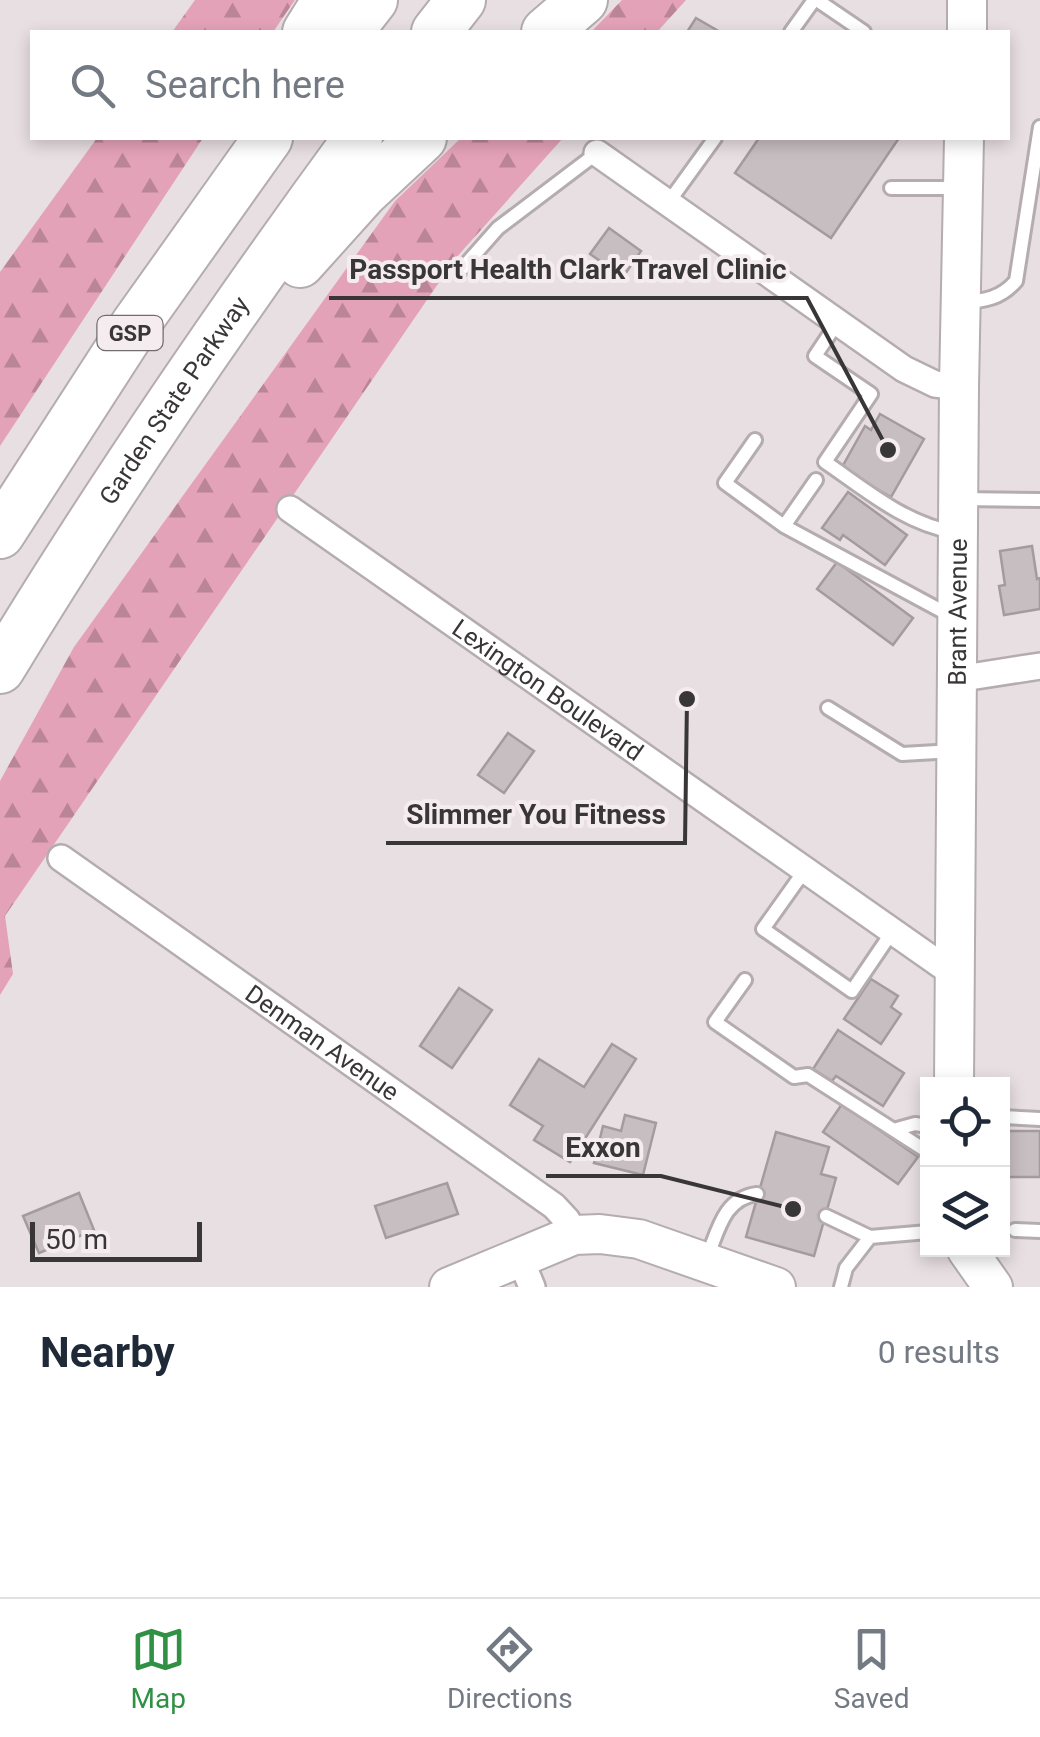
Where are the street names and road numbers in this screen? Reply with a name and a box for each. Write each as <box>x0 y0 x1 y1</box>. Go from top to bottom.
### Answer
street label: Garden State Parkway <box>93 291 255 510</box>
road number: GSP <box>98 316 162 350</box>
street label: Brant Avenue <box>942 538 972 686</box>
street label: Lexington Boulevard <box>447 613 649 767</box>
street label: Denman Avenue <box>240 979 405 1107</box>

